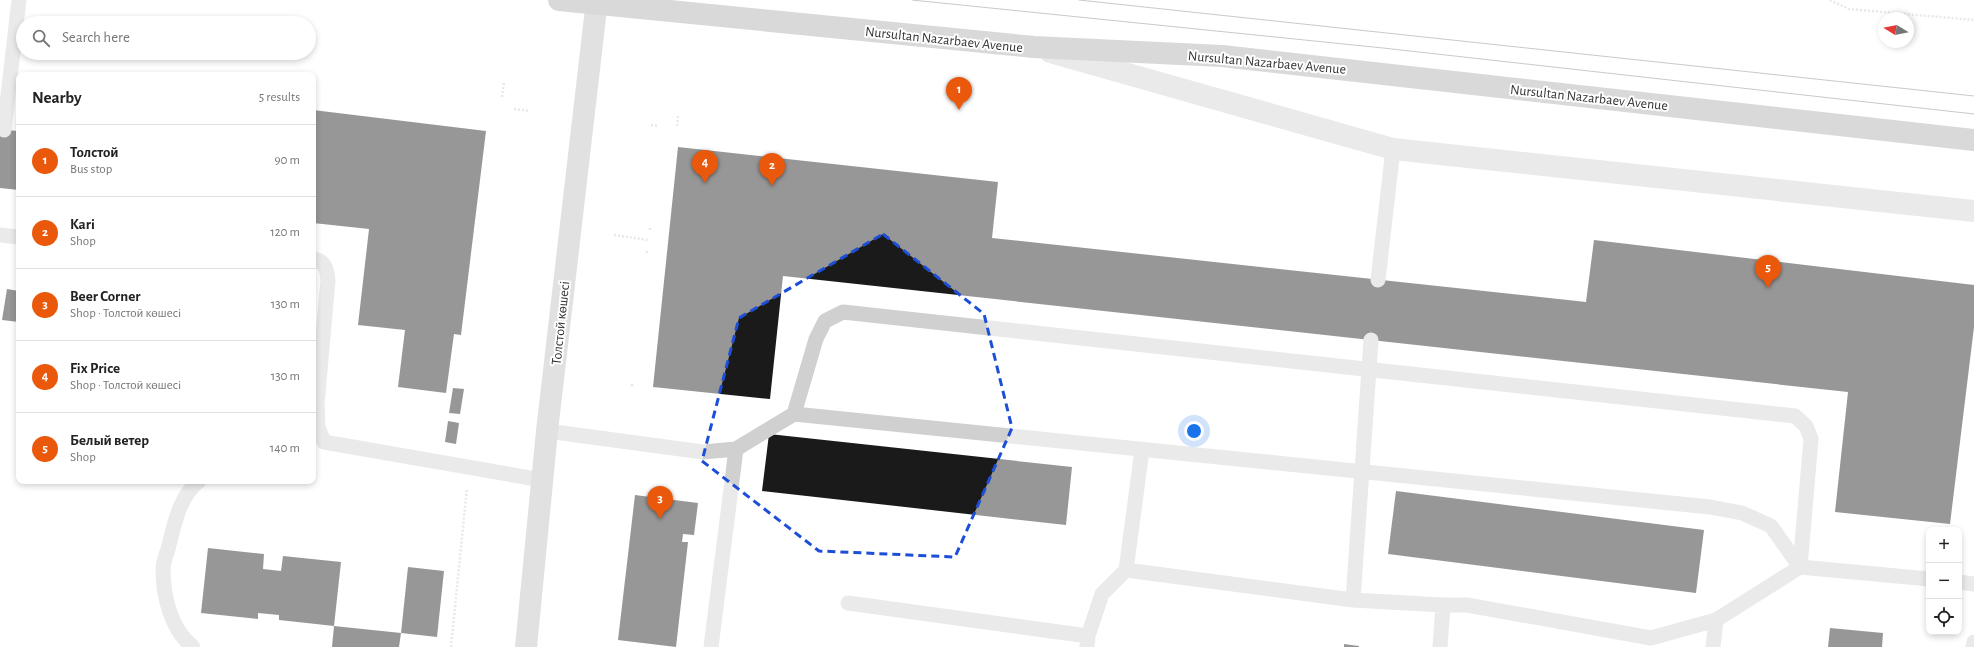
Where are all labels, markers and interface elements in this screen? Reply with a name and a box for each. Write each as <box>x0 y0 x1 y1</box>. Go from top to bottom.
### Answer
north arrow <box>1878 12 1914 48</box>
search box <box>16 16 316 60</box>
street label: Nursultan Nazarbaev Avenue <box>864 25 1023 55</box>
icon: search <box>30 27 52 49</box>
text: Search here <box>62 30 130 45</box>
street label: Nursultan Nazarbaev Avenue <box>1187 49 1347 77</box>
pin: 1 <box>946 77 972 110</box>
street label: Nursultan Nazarbaev Avenue <box>1509 83 1668 113</box>
text: Nearby <box>32 89 82 106</box>
text: 5 results <box>259 91 300 104</box>
text: Толстой <box>70 145 118 160</box>
pin: 4 <box>692 150 718 183</box>
pin: 2 <box>759 153 785 186</box>
text: 1 <box>43 154 47 167</box>
text: 90 m <box>274 154 300 167</box>
text: Bus stop <box>70 163 112 176</box>
text: Kari <box>70 217 95 232</box>
text: 2 <box>42 226 48 239</box>
text: 120 m <box>270 226 300 239</box>
text: Shop <box>70 235 96 248</box>
pin: 5 <box>1755 255 1781 288</box>
street label: Толстой көшесі <box>550 281 572 366</box>
text: Beer Corner <box>70 289 141 304</box>
text: 3 <box>42 298 48 311</box>
text: 130 m <box>271 298 300 311</box>
text: Shop · Толстой көшесі <box>70 307 181 320</box>
text: Fix Price <box>70 361 120 376</box>
text: 4 <box>42 370 48 383</box>
text: 130 m <box>271 370 300 383</box>
text: Shop · Толстой көшесі <box>70 379 181 392</box>
your location <box>1184 421 1204 441</box>
text: Белый ветер <box>70 433 149 448</box>
text: 5 <box>42 442 48 455</box>
text: 140 m <box>270 442 300 455</box>
text: Shop <box>70 451 96 464</box>
pin: 3 <box>647 486 673 519</box>
map controls <box>1926 527 1962 635</box>
button: + <box>1926 527 1962 563</box>
button: − <box>1926 563 1962 599</box>
button: locate <box>1926 599 1962 635</box>

